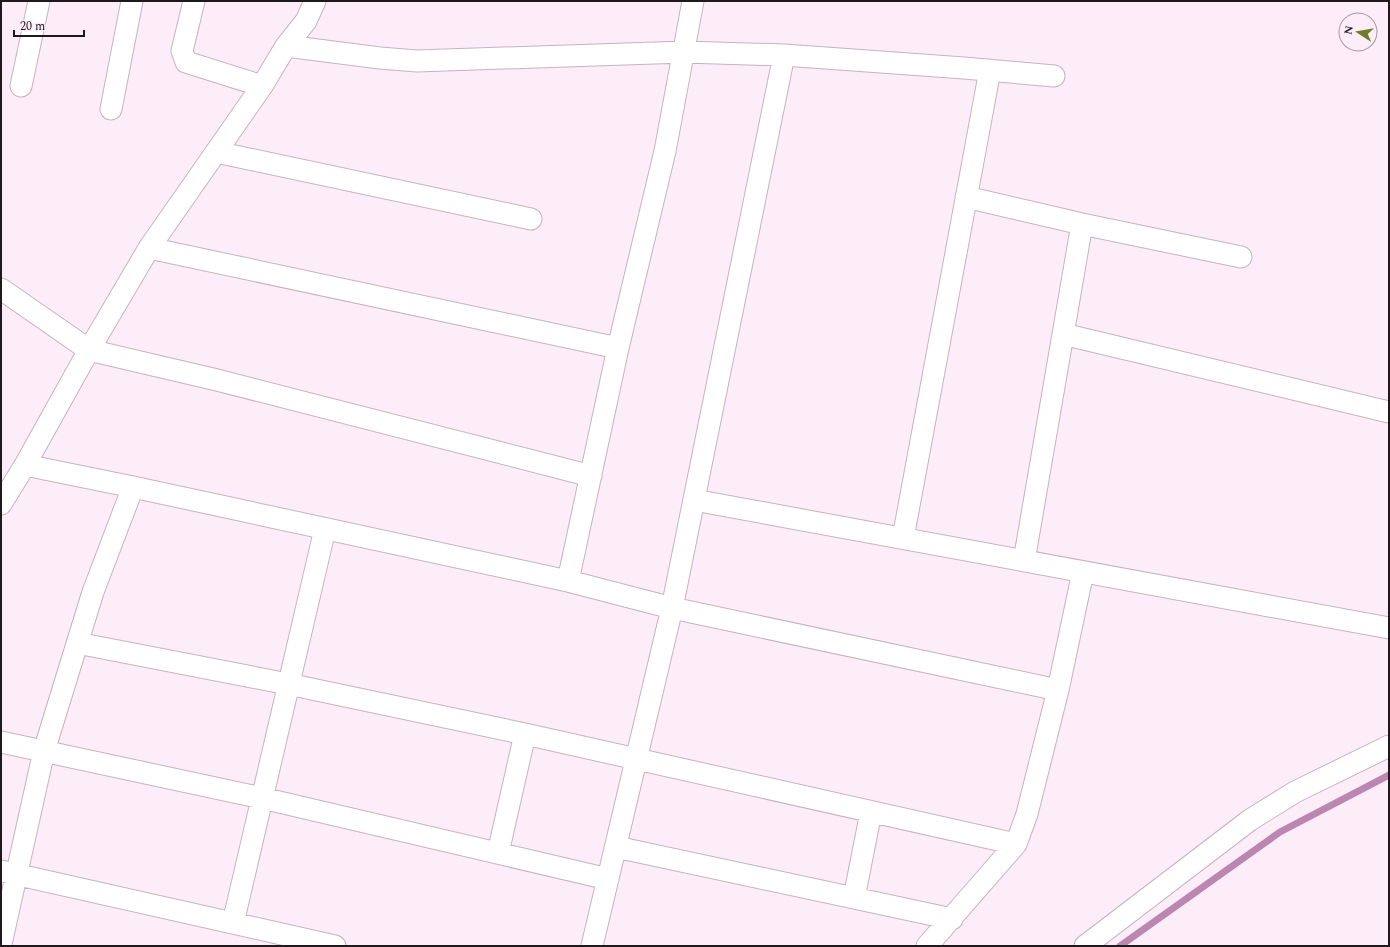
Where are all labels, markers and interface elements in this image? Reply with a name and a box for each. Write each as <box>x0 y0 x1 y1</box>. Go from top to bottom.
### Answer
scale bar <box>14 12 84 38</box>
north arrow <box>1338 12 1378 52</box>
text: 20 m <box>20 17 45 36</box>
text: N <box>1339 24 1358 36</box>

